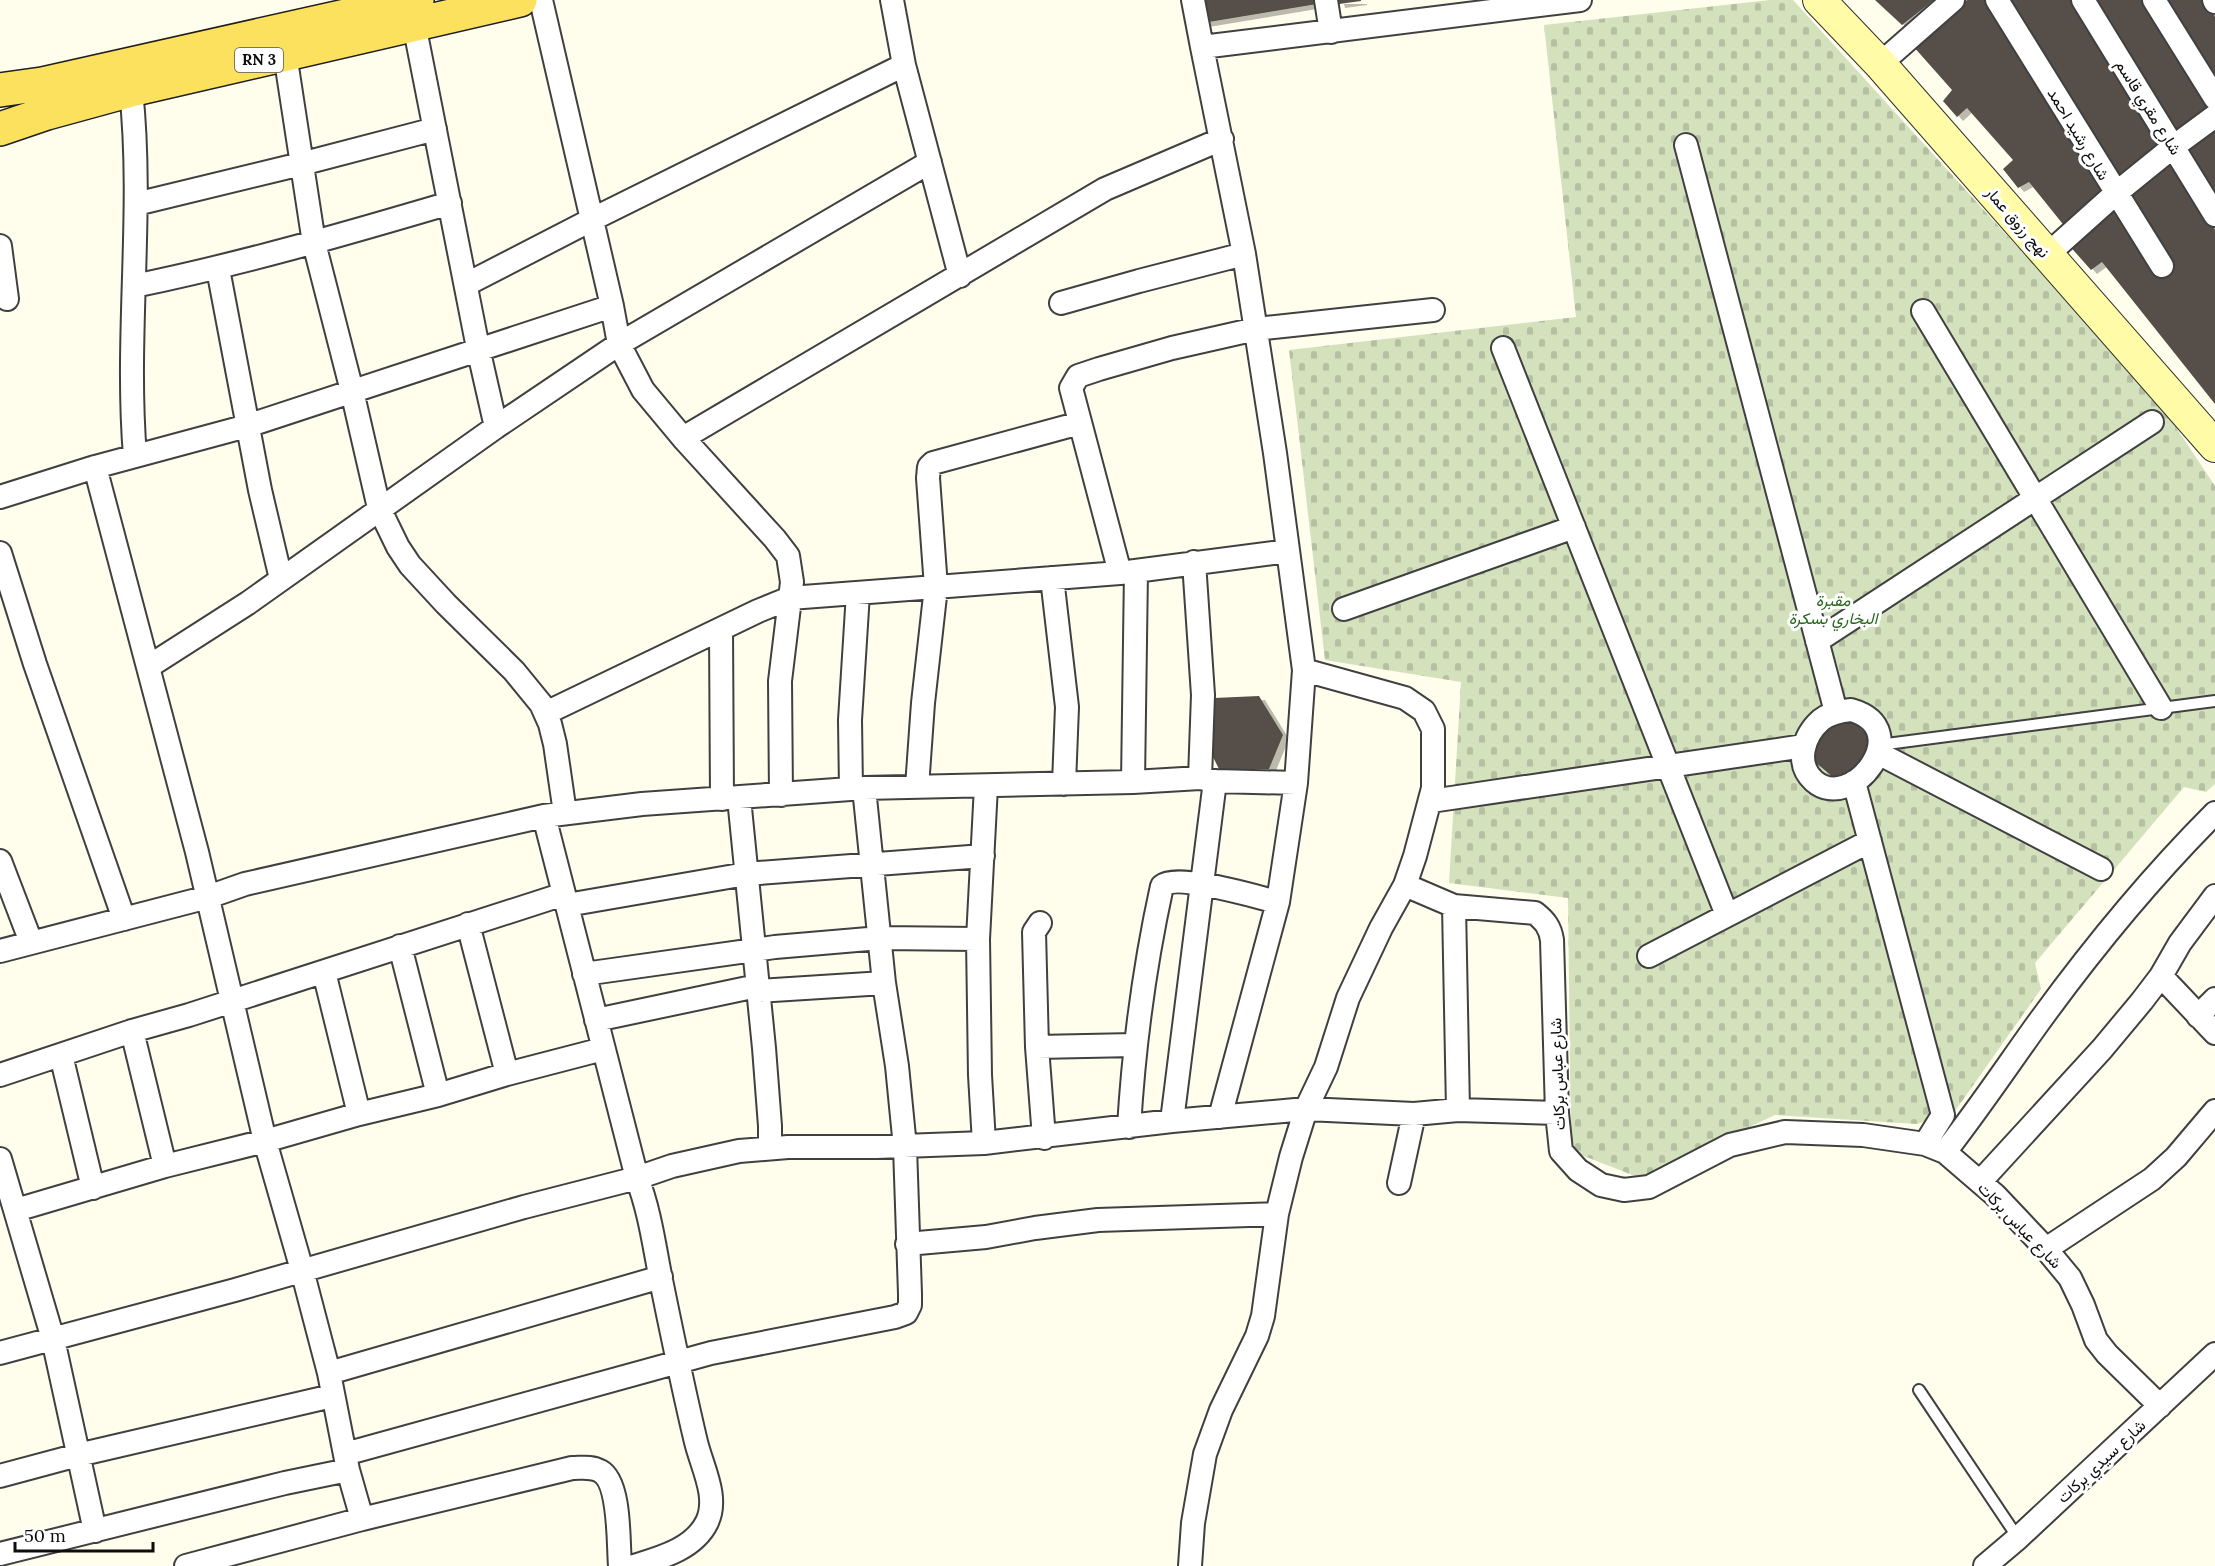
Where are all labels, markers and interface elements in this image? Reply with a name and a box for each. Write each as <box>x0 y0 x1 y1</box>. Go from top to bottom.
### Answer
road number: RN 3 <box>235 48 283 72</box>
street label: شارع مقري قاسم <box>2108 56 2186 161</box>
street label: شارع رشيد احمد <box>2042 84 2114 185</box>
street label: نهج رزوق عمار <box>1979 182 2054 263</box>
park label: مقبرة البخاري بسكرة <box>1789 590 1880 632</box>
street label: شارع عباس بركات <box>1545 1017 1571 1130</box>
street label: شارع عباس بركات <box>1972 1178 2066 1274</box>
street label: شارع سيدي بركات <box>2053 1415 2152 1510</box>
scale bar <box>15 1515 153 1553</box>
text: 50 m <box>24 1524 66 1547</box>

